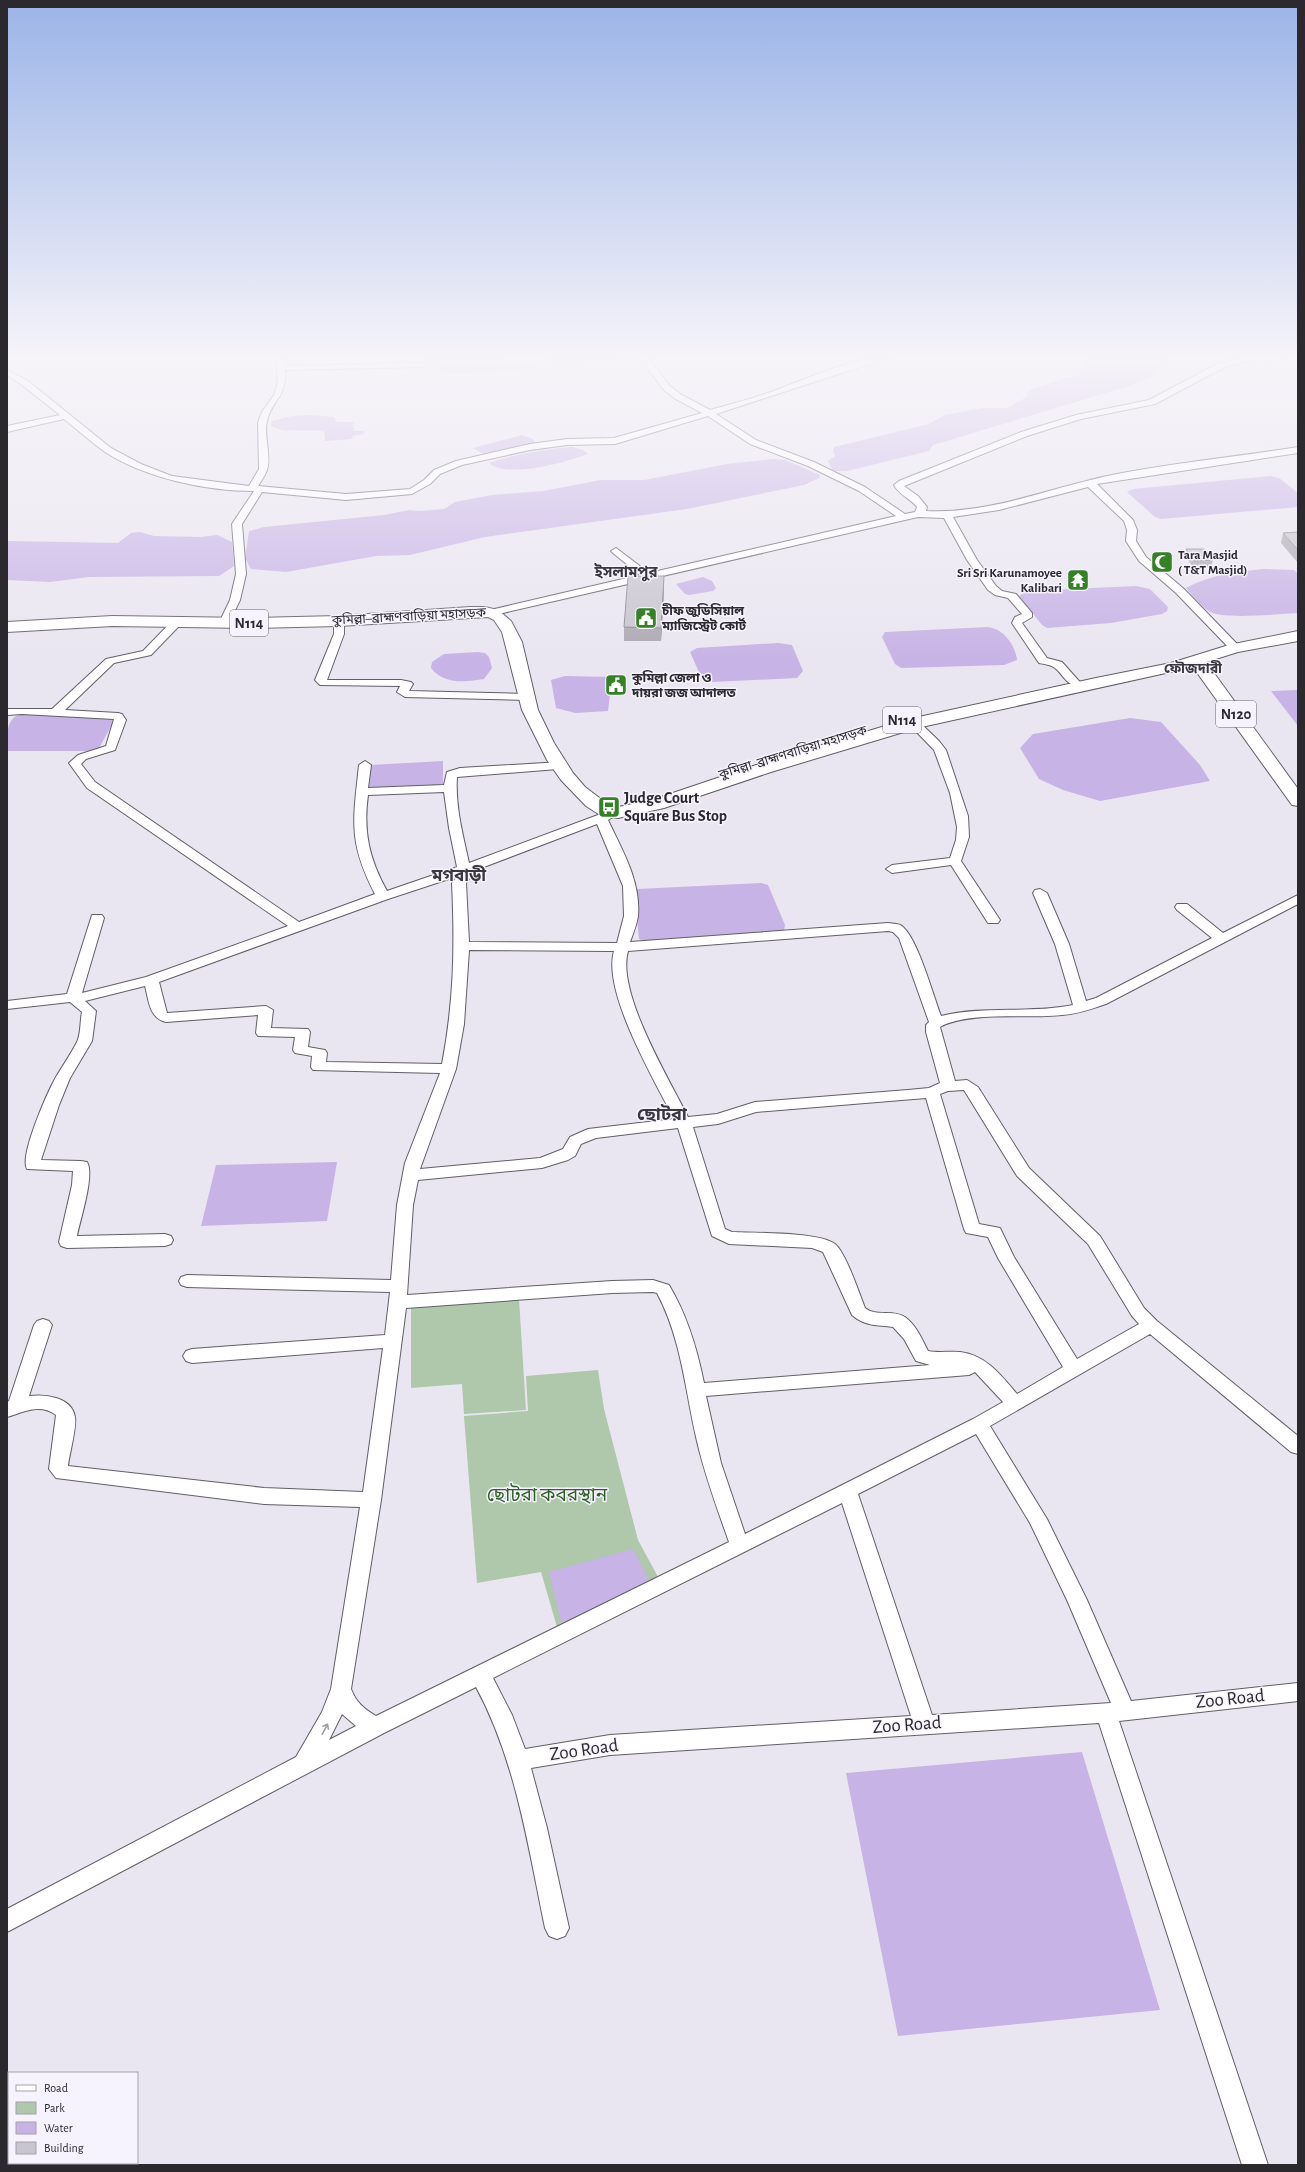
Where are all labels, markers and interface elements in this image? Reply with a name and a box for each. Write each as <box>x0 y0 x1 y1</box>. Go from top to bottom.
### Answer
mosque icon: Tara Masjid ( T&T Masjid) <box>1149 549 1175 575</box>
place label: Tara Masjid ( T&T Masjid) <box>1178 549 1247 577</box>
district label: ইসলামপুর <box>593 563 658 582</box>
place label: Sri Sri Karunamoyee Kalibari <box>957 567 1062 595</box>
temple icon: Sri Sri Karunamoyee Kalibari <box>1065 567 1091 593</box>
place label: চীফ জুডিসিয়াল ম্যাজিস্ট্রেট কোর্ট <box>661 603 747 633</box>
street label: কুমিল্লা–ব্রাহ্মণবাড়িয়া মহাসড়ক <box>330 604 487 629</box>
public building icon: চীফ জুডিসিয়াল ম্যাজিস্ট্রেট কোর্ট <box>633 605 659 631</box>
road number: N114 <box>230 610 268 636</box>
district label: ফৌজদারী <box>1164 660 1223 676</box>
place label: কুমিল্লা জেলা ও দায়রা জজ আদালত <box>631 670 737 700</box>
public building icon: কুমিল্লা জেলা ও দায়রা জজ আদালত <box>603 672 629 698</box>
road number: N120 <box>1216 701 1256 727</box>
road number: N114 <box>883 707 921 733</box>
street label: কুমিল্লা–ব্রাহ্মণবাড়িয়া মহাসড়ক <box>716 722 870 783</box>
place label: Judge Court Square Bus Stop <box>624 790 727 824</box>
bus stop icon: Judge Court Square Bus Stop <box>596 794 622 820</box>
district label: মগবাড়ী <box>431 865 486 884</box>
district label: ছোটরা <box>637 1104 688 1124</box>
park label: ছোটরা কবরস্থান <box>487 1483 608 1505</box>
street label: Zoo Road <box>1195 1686 1266 1712</box>
street label: Zoo Road <box>872 1713 942 1737</box>
one-way arrow <box>321 1723 329 1735</box>
street label: Zoo Road <box>548 1736 620 1764</box>
legend <box>8 2072 138 2164</box>
text: Road <box>44 2082 68 2094</box>
text: Park <box>44 2102 65 2114</box>
text: Water <box>44 2122 73 2134</box>
text: Building <box>44 2142 84 2154</box>

